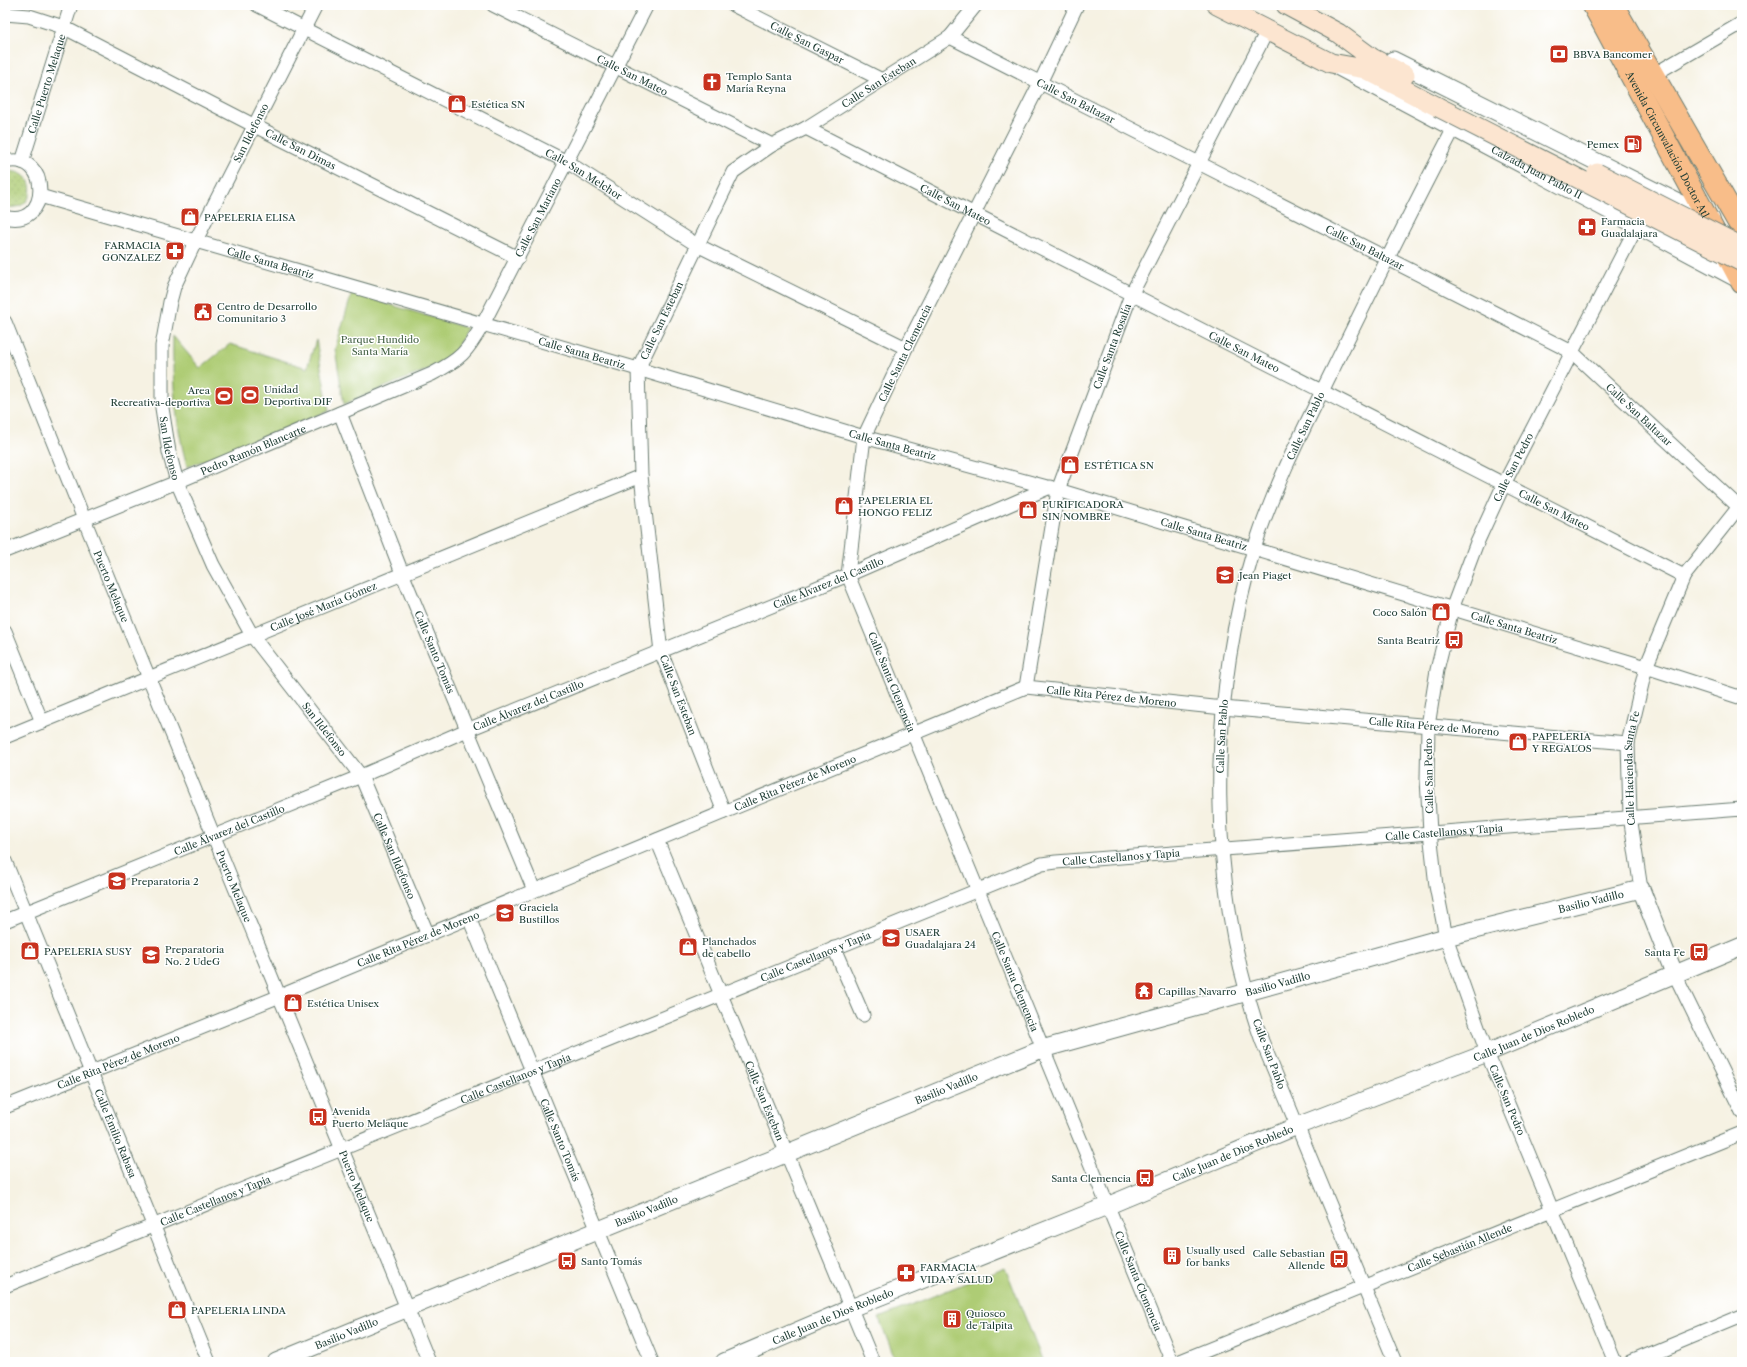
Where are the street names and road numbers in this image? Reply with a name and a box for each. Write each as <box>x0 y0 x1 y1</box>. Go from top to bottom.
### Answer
street label: Calle San Gaspar <box>768 18 847 67</box>
street label: Calle Puerto Melaque <box>25 32 68 135</box>
street label: Calle San Mateo <box>595 52 670 98</box>
street label: Calle San Esteban <box>839 54 919 111</box>
street label: Avenida Circunvalación Doctor Atl <box>1623 68 1712 220</box>
street label: Calle San Baltazar <box>1034 75 1118 126</box>
street label: San Ildefonso <box>230 101 272 165</box>
street label: Calle San Dimas <box>263 126 338 172</box>
street label: Calzada Juan Pablo II <box>1489 143 1585 202</box>
street label: Calle San Melchor <box>543 146 625 203</box>
street label: Calle San Mariano <box>512 176 564 259</box>
street label: Calle San Mateo <box>918 181 993 228</box>
street label: Calle San Baltazar <box>1323 222 1407 273</box>
street label: Calle Santa Beatriz <box>226 244 316 281</box>
street label: Calle San Esteban <box>637 279 686 362</box>
street label: Calle Santa Clemencia <box>876 301 935 404</box>
street label: Calle Santa Rosalía <box>1090 301 1134 391</box>
street label: Calle San Mateo <box>1207 328 1282 375</box>
street label: Calle Santa Beatriz <box>537 334 627 371</box>
street label: Calle San Baltazar <box>1603 380 1676 449</box>
street label: Calle San Pablo <box>1283 389 1327 462</box>
street label: San Ildefonso <box>157 415 183 482</box>
street label: Pedro Ramón Blancarte <box>198 422 308 478</box>
street label: Calle Santa Beatriz <box>847 426 938 463</box>
street label: Calle San Pedro <box>1490 430 1536 504</box>
street label: Calle San Mateo <box>1517 486 1592 533</box>
street label: Calle Santa Beatriz <box>1159 515 1249 553</box>
street label: Puerto Melaque <box>91 548 132 625</box>
street label: Calle Álvarez del Castillo <box>771 554 885 611</box>
street label: Calle José María Gómez <box>268 579 379 634</box>
street label: Calle Santa Beatriz <box>1469 608 1559 647</box>
street label: Calle Santo Tomás <box>412 609 458 695</box>
street label: Calle Santa Clemencia <box>866 630 919 734</box>
street label: Calle San Esteban <box>657 653 700 738</box>
street label: Calle Álvarez del Castillo <box>471 677 585 733</box>
street label: Calle Rita Pérez de Moreno <box>1046 683 1177 710</box>
street label: San Ildefonso <box>299 699 350 759</box>
street label: Calle San Pablo <box>1213 699 1231 773</box>
street label: Calle Hacienda Santa Fe <box>1621 709 1642 827</box>
street label: Calle Rita Pérez de Moreno <box>1368 714 1500 738</box>
street label: Calle San Pedro <box>1422 738 1436 814</box>
street label: Calle Rita Pérez de Moreno <box>732 752 858 814</box>
street label: Calle Álvarez del Castillo <box>172 801 286 858</box>
street label: Calle San Ildefonso <box>371 811 418 901</box>
street label: Calle Castellanos y Tapia <box>1385 821 1504 843</box>
street label: Calle Castellanos y Tapia <box>1062 846 1181 868</box>
street label: Puerto Melaque <box>214 848 255 924</box>
street label: Basilio Vadillo <box>1557 887 1625 916</box>
street label: Calle Rita Pérez de Moreno <box>355 908 481 970</box>
street label: Calle Castellanos y Tapia <box>758 928 873 984</box>
street label: Calle Santa Clemencia <box>989 929 1042 1034</box>
street label: Basilio Vadillo <box>1244 968 1312 999</box>
street label: Calle Juan de Dios Robledo <box>1471 1002 1596 1064</box>
street label: Calle San Pablo <box>1250 1017 1288 1091</box>
street label: Calle Rita Pérez de Moreno <box>55 1031 181 1092</box>
street label: Calle Castellanos y Tapia <box>458 1050 573 1107</box>
street label: Calle San Esteban <box>742 1059 787 1143</box>
street label: Calle San Pedro <box>1486 1063 1528 1137</box>
street label: Basilio Vadillo <box>913 1069 980 1107</box>
street label: Calle Emilio Rabasa <box>92 1087 140 1180</box>
street label: Calle Santo Tomás <box>538 1097 583 1183</box>
street label: Calle Juan de Dios Robledo <box>1170 1122 1295 1184</box>
street label: Puerto Melaque <box>336 1148 378 1224</box>
street label: Calle Castellanos y Tapia <box>158 1172 273 1229</box>
street label: Basilio Vadillo <box>613 1192 680 1229</box>
street label: Calle Sebastián Allende <box>1405 1220 1514 1275</box>
street label: Calle Santa Clemencia <box>1112 1229 1165 1334</box>
street label: Calle Juan de Dios Robledo <box>770 1285 895 1347</box>
street label: Basilio Vadillo <box>313 1315 380 1352</box>

